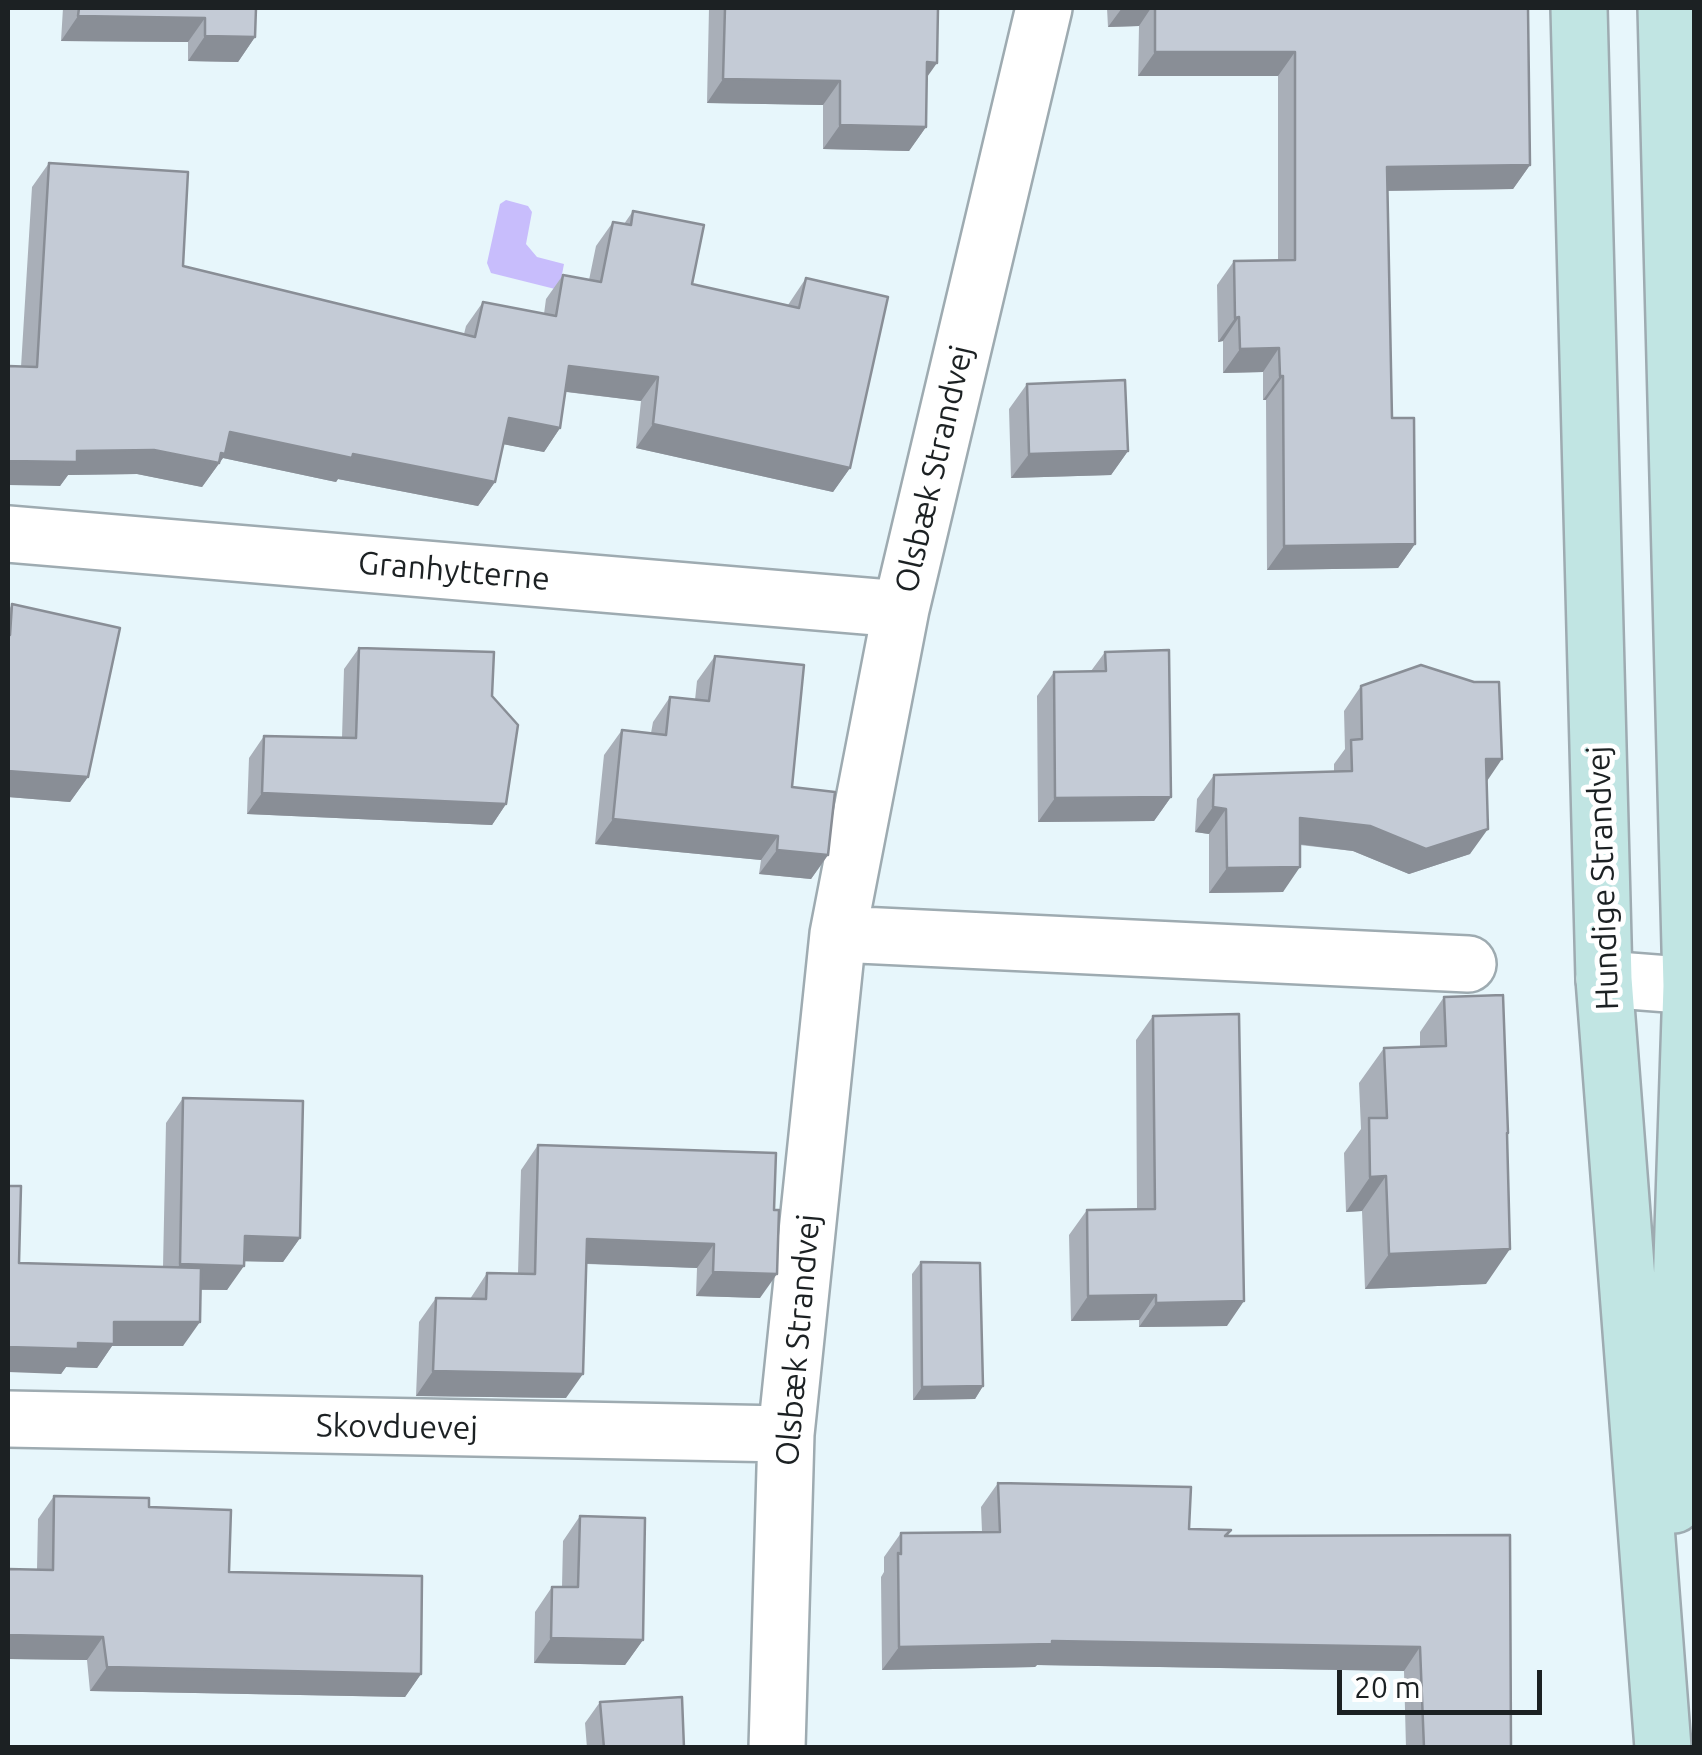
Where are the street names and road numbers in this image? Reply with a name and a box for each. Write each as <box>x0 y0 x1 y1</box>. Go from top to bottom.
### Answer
street label: Olsbæk Strandvej <box>887 342 981 596</box>
street label: Granhytterne <box>357 543 551 599</box>
street label: Hundige Strandvej <box>1579 745 1627 1011</box>
street label: Olsbæk Strandvej <box>768 1213 828 1467</box>
street label: Skovduevej <box>316 1406 478 1448</box>

